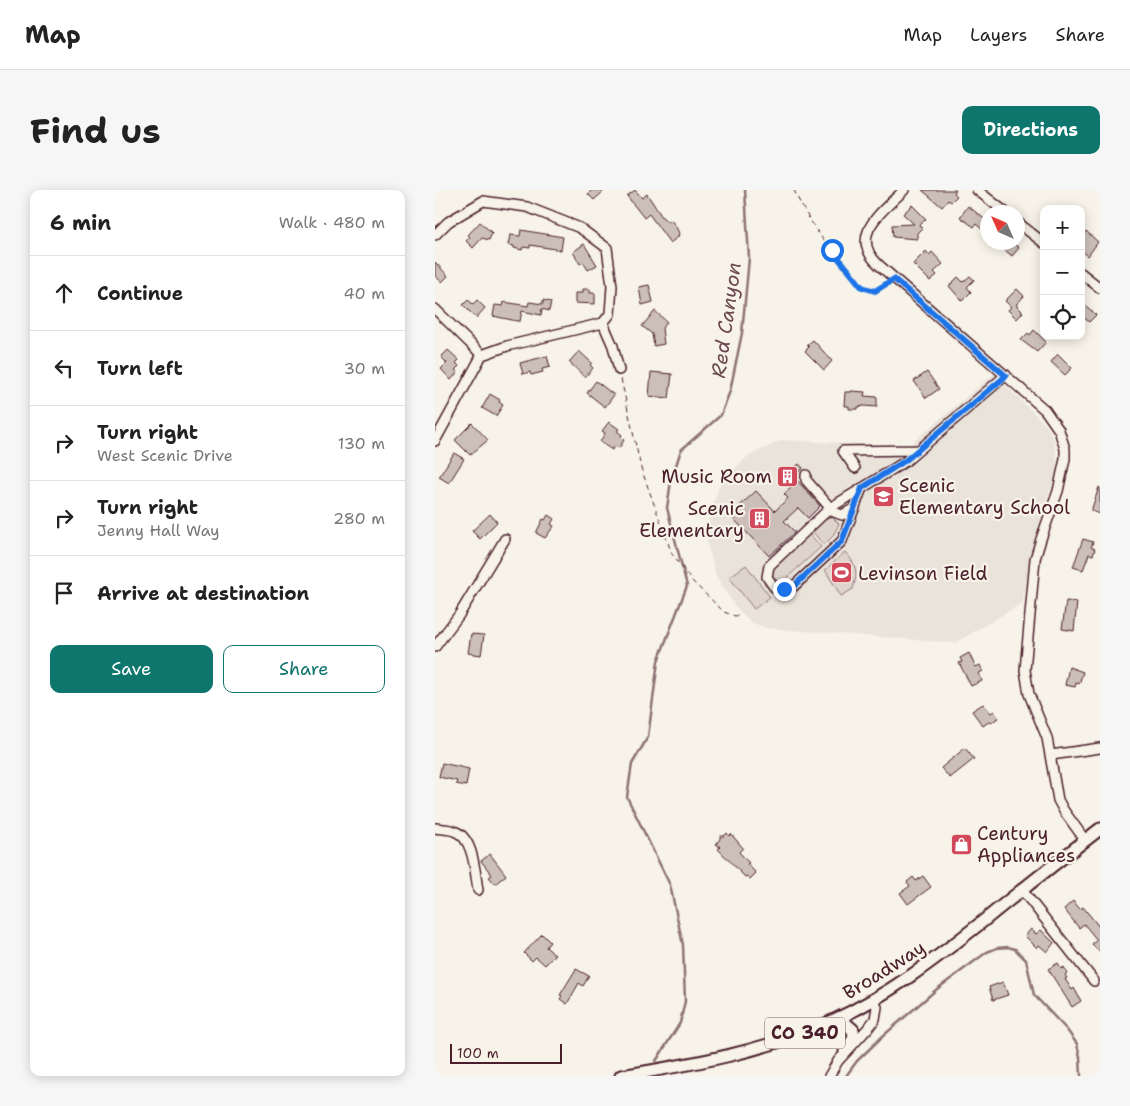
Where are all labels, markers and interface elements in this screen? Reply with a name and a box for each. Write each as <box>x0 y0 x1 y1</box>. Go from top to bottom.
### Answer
text: Map <box>25 19 81 51</box>
text: Map <box>904 23 942 47</box>
text: Layers <box>970 23 1027 47</box>
text: Share <box>1055 23 1105 47</box>
button: Directions <box>962 106 1100 154</box>
text: Find us <box>30 107 161 154</box>
north arrow <box>980 205 1025 250</box>
map controls <box>1040 205 1085 340</box>
button: + <box>1040 205 1085 250</box>
text: 6 min <box>50 209 111 237</box>
text: Walk · 480 m <box>279 212 385 233</box>
route start <box>821 239 844 262</box>
button: − <box>1040 250 1085 295</box>
water label: Red Canyon <box>705 260 747 380</box>
icon: ahead <box>50 279 78 307</box>
text: Continue <box>97 281 183 306</box>
text: 40 m <box>343 283 385 304</box>
button: locate <box>1040 295 1085 340</box>
icon: left <box>50 354 78 382</box>
text: Turn left <box>97 356 183 381</box>
text: 30 m <box>344 358 385 379</box>
text: Turn right <box>97 420 198 445</box>
icon: right <box>50 429 78 457</box>
text: 130 m <box>338 433 385 454</box>
text: West Scenic Drive <box>97 445 233 466</box>
place label: Music Room <box>661 464 772 489</box>
building icon: Music Room <box>776 464 800 488</box>
place label: Scenic Elementary School <box>899 473 1070 520</box>
school or university icon: Scenic Elementary School <box>871 484 895 508</box>
text: Turn right <box>97 495 198 520</box>
place label: Scenic Elementary <box>639 496 744 543</box>
icon: right <box>50 504 78 532</box>
building icon: Scenic Elementary <box>748 507 772 531</box>
text: 280 m <box>333 508 385 529</box>
text: Jenny Hall Way <box>97 520 220 541</box>
sports icon: Levinson Field <box>830 561 854 585</box>
place label: Levinson Field <box>858 561 987 586</box>
route end <box>773 578 796 601</box>
icon: arrive <box>50 579 78 607</box>
text: Arrive at destination <box>97 581 309 606</box>
button: Save <box>50 645 213 693</box>
button: Share <box>223 645 385 693</box>
place label: Century Appliances <box>977 821 1075 868</box>
shop icon: Century Appliances <box>949 832 973 856</box>
street label: Broadway <box>838 935 930 1005</box>
road number: CO 340 <box>765 1018 845 1048</box>
scale bar <box>450 1041 563 1064</box>
text: 100 m <box>457 1044 499 1062</box>

